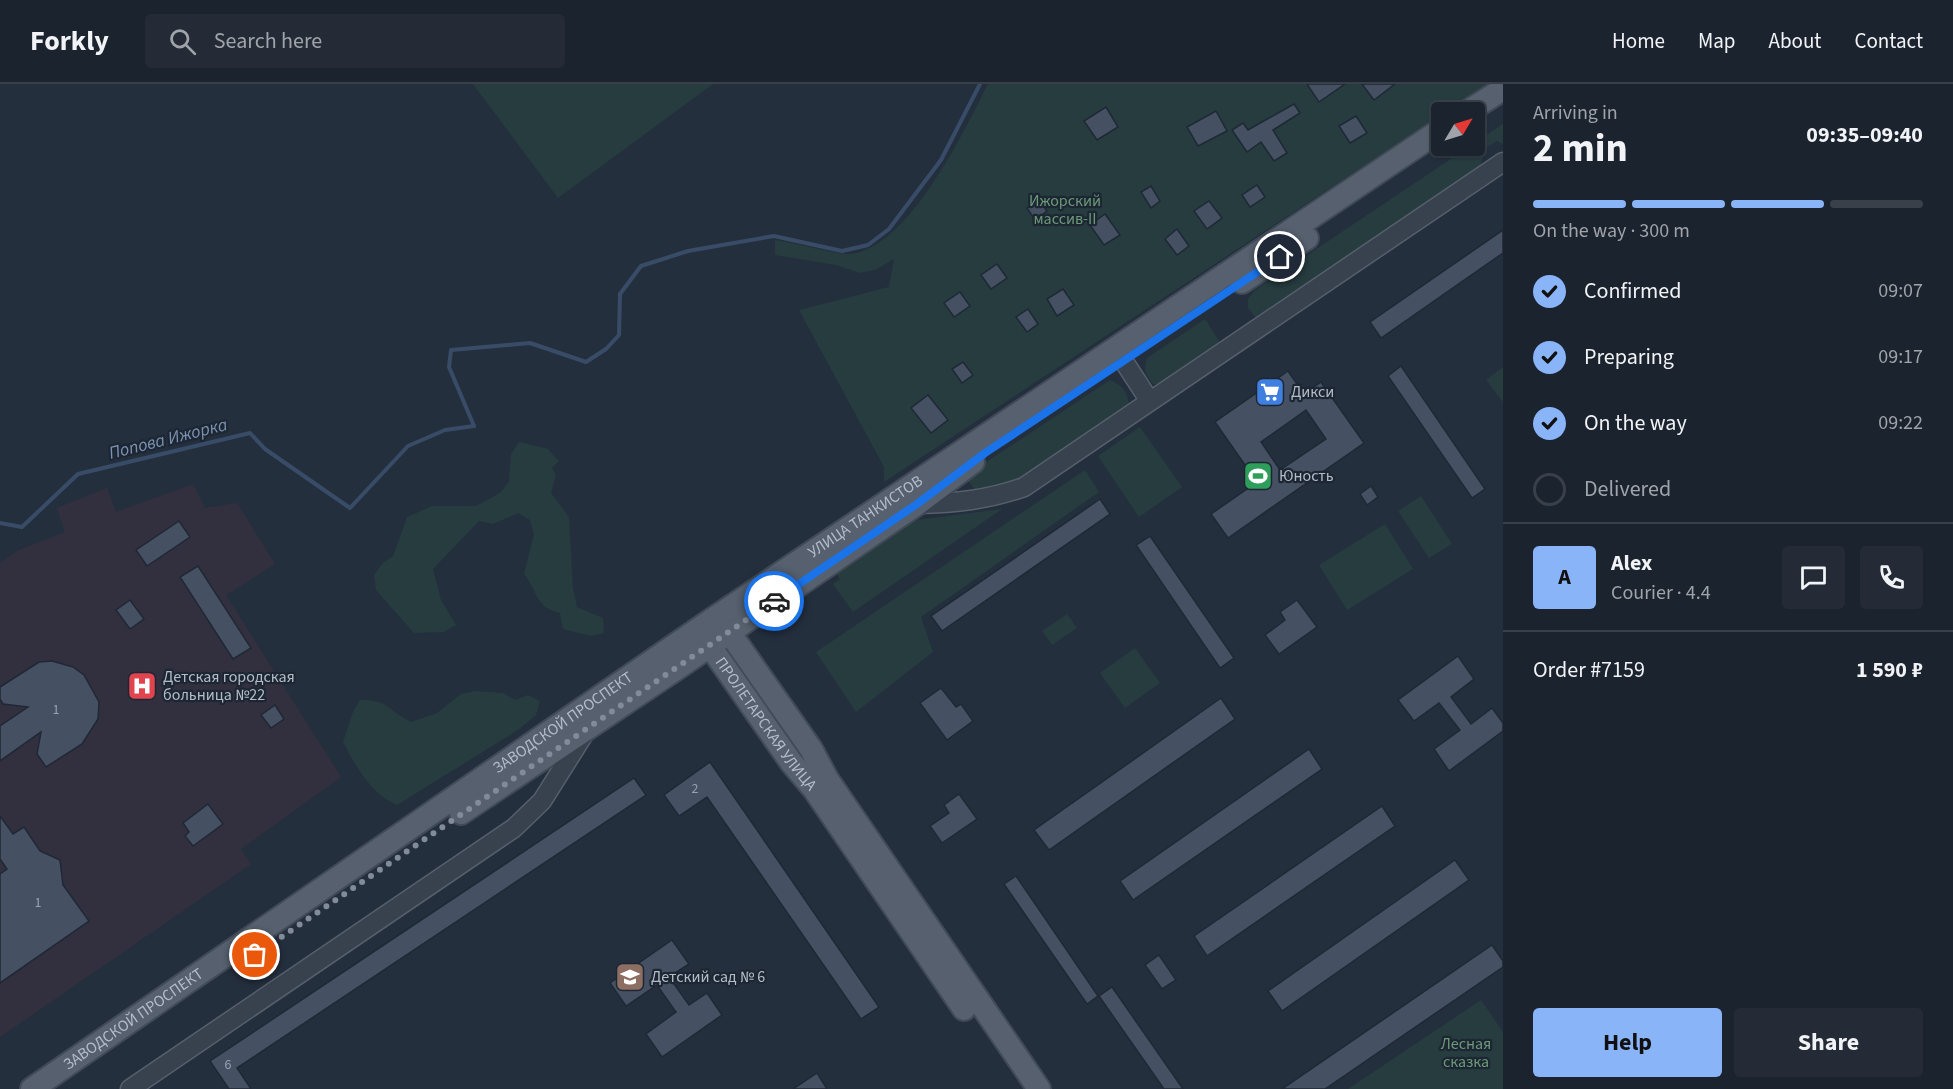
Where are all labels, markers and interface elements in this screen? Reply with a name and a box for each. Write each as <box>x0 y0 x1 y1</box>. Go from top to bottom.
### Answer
search box <box>145 14 565 68</box>
text: Forkly <box>30 21 109 61</box>
icon: search <box>166 25 199 58</box>
text: Search here <box>214 25 322 57</box>
text: Home <box>1612 26 1665 56</box>
text: Map <box>1698 26 1736 56</box>
text: About <box>1769 26 1821 56</box>
text: Contact <box>1854 26 1923 56</box>
text: Arriving in <box>1533 99 1618 127</box>
north arrow <box>1431 102 1485 156</box>
map controls <box>1431 102 1485 156</box>
text: 09:35–09:40 <box>1806 119 1923 151</box>
text: 2 min <box>1533 121 1628 177</box>
park label: Ижорский массив-II <box>1029 190 1101 230</box>
text: On the way · 300 m <box>1533 217 1690 245</box>
pin <box>1254 231 1305 282</box>
icon: home <box>1263 240 1296 273</box>
icon: check <box>1533 275 1566 308</box>
text: Confirmed <box>1584 275 1681 307</box>
text: 09:07 <box>1878 277 1923 305</box>
icon: check <box>1533 341 1566 374</box>
text: Preparing <box>1584 341 1674 373</box>
text: 09:17 <box>1878 343 1923 371</box>
supermarket icon: Дикси <box>1254 376 1286 408</box>
place label: Дикси <box>1291 381 1334 403</box>
icon: check <box>1533 407 1566 440</box>
text: On the way <box>1584 407 1687 439</box>
text: 09:22 <box>1878 409 1923 437</box>
water label: Попова Ижорка <box>106 412 230 466</box>
sports icon: Юность <box>1242 460 1274 492</box>
place label: Юность <box>1279 465 1334 487</box>
street label: УЛИЦА ТАНКИСТОВ <box>804 470 927 563</box>
text: Delivered <box>1584 473 1671 505</box>
button: chat <box>1782 546 1845 609</box>
button: phone <box>1860 546 1923 609</box>
text: Alex <box>1611 547 1652 579</box>
text: A <box>1558 561 1571 593</box>
courier <box>744 571 804 631</box>
text: Courier · 4.4 <box>1611 579 1711 607</box>
icon: car <box>758 585 791 618</box>
street label: ПРОЛЕТАРСКАЯ УЛИЦА <box>710 653 822 796</box>
text: Order #7159 <box>1533 654 1645 686</box>
text: 1 590 ₽ <box>1856 654 1923 686</box>
place label: Детская городская больница №22 <box>163 666 295 706</box>
street label: ЗАВОДСКОЙ ПРОСПЕКТ <box>488 666 638 779</box>
hospital icon: Детская городская больница №22 <box>126 670 158 702</box>
house number: 1 <box>53 700 60 720</box>
house number: 2 <box>692 779 699 799</box>
house number: 1 <box>35 893 42 913</box>
pin <box>229 929 280 980</box>
icon: bag <box>238 938 271 971</box>
school or university icon: Детский сад № 6 <box>614 961 646 993</box>
street label: ЗАВОДСКОЙ ПРОСПЕКТ <box>59 963 208 1075</box>
place label: Детский сад № 6 <box>651 966 765 988</box>
button: Help <box>1533 1008 1722 1077</box>
button: Share <box>1734 1008 1923 1077</box>
park label: Лесная сказка <box>1441 1033 1491 1073</box>
house number: 6 <box>225 1055 232 1075</box>

